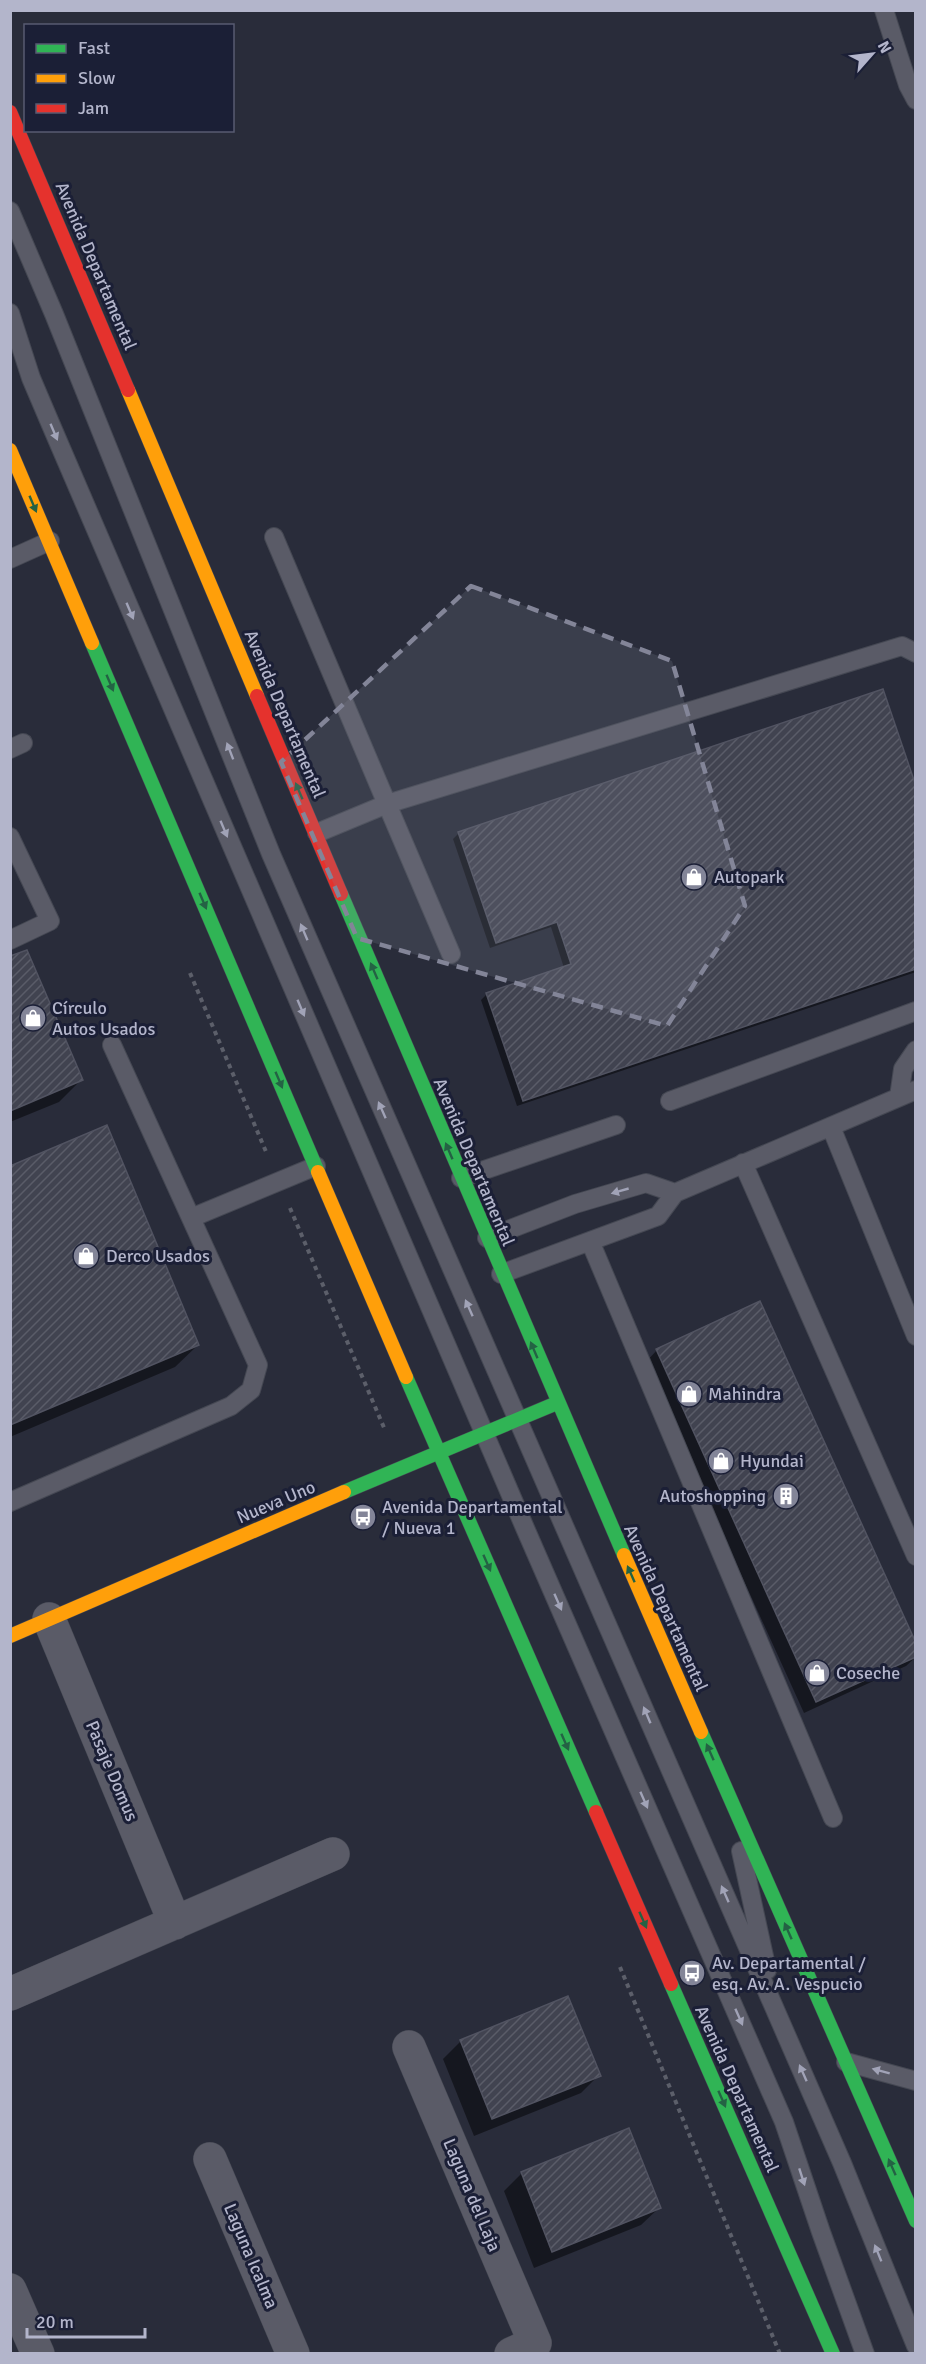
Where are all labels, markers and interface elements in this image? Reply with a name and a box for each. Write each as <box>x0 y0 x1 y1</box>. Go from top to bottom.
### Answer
legend <box>24 24 234 132</box>
north arrow <box>842 24 902 84</box>
text: Fast <box>78 37 110 59</box>
text: N <box>873 38 896 57</box>
text: Slow <box>78 67 115 89</box>
text: Jam <box>78 97 109 119</box>
street label: Avenida Departamental <box>51 179 141 353</box>
one-way arrow <box>49 423 59 441</box>
one-way arrow <box>29 495 38 512</box>
one-way arrow <box>126 602 135 619</box>
street label: Avenida Departamental <box>240 627 330 801</box>
one-way arrow <box>106 674 115 692</box>
one-way arrow <box>225 742 234 760</box>
one-way arrow <box>294 782 303 800</box>
one-way arrow <box>219 820 229 838</box>
shop icon: Autopark <box>679 862 709 892</box>
place label: Autopark <box>714 866 784 888</box>
one-way arrow <box>199 892 208 910</box>
one-way arrow <box>299 922 309 940</box>
one-way arrow <box>369 962 378 980</box>
place label: Círculo Autos Usados <box>52 997 155 1040</box>
one-way arrow <box>296 999 306 1017</box>
shop icon: Círculo Autos Usados <box>18 1003 48 1033</box>
one-way arrow <box>274 1072 284 1090</box>
street label: Avenida Departamental <box>429 1075 519 1249</box>
one-way arrow <box>377 1102 386 1119</box>
one-way arrow <box>444 1142 453 1160</box>
one-way arrow <box>611 1187 629 1196</box>
shop icon: Derco Usados <box>71 1241 101 1271</box>
place label: Derco Usados <box>106 1245 210 1267</box>
one-way arrow <box>465 1299 474 1316</box>
one-way arrow <box>529 1340 539 1358</box>
shop icon: Mahindra <box>674 1379 704 1409</box>
place label: Mahindra <box>708 1383 781 1405</box>
shop icon: Hyundai <box>706 1446 736 1476</box>
place label: Hyundai <box>740 1450 804 1472</box>
street label: Nueva Uno <box>233 1476 319 1528</box>
building icon: Autoshopping <box>771 1481 801 1511</box>
place label: Autoshopping <box>660 1485 766 1507</box>
place label: Avenida Departamental / Nueva 1 <box>382 1496 563 1539</box>
bus stop icon: Avenida Departamental / Nueva 1 <box>348 1502 378 1532</box>
street label: Avenida Departamental <box>619 1521 713 1695</box>
one-way arrow <box>482 1555 491 1572</box>
one-way arrow <box>627 1565 636 1582</box>
one-way arrow <box>553 1593 563 1611</box>
shop icon: Coseche <box>802 1658 832 1688</box>
place label: Coseche <box>836 1662 900 1684</box>
one-way arrow <box>643 1707 652 1724</box>
street label: Pasaje Domus <box>81 1717 143 1825</box>
one-way arrow <box>560 1733 570 1751</box>
one-way arrow <box>705 1743 715 1761</box>
one-way arrow <box>640 1791 649 1809</box>
one-way arrow <box>720 1885 730 1903</box>
one-way arrow <box>639 1912 648 1929</box>
one-way arrow <box>784 1922 793 1939</box>
place label: Av. Departamental / esq. Av. A. Vespucio <box>712 1952 866 1995</box>
bus stop icon: Av. Departamental / esq. Av. A. Vespucio <box>677 1958 707 1988</box>
street label: Avenida Departamental <box>690 2002 784 2176</box>
one-way arrow <box>734 2009 743 2026</box>
one-way arrow <box>798 2064 807 2082</box>
one-way arrow <box>872 2066 890 2076</box>
one-way arrow <box>717 2090 726 2107</box>
street label: Laguna del Laja <box>438 2135 506 2255</box>
one-way arrow <box>888 2158 897 2175</box>
one-way arrow <box>798 2168 808 2186</box>
street label: Laguna Icalma <box>219 2200 283 2312</box>
one-way arrow <box>873 2244 882 2262</box>
scale bar <box>27 2301 146 2339</box>
text: 20 m <box>36 2311 74 2333</box>

